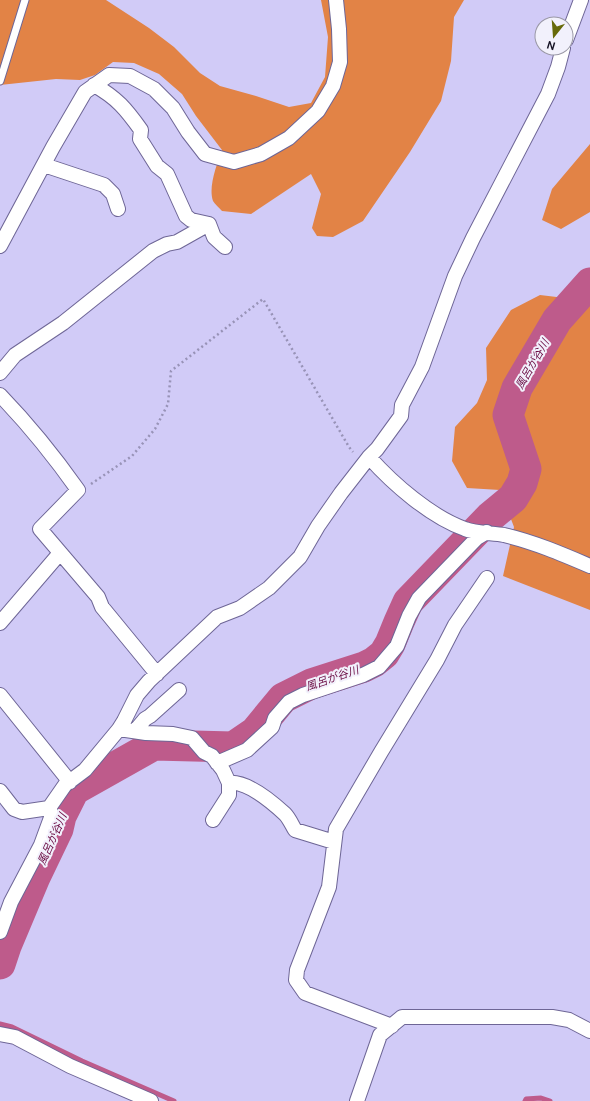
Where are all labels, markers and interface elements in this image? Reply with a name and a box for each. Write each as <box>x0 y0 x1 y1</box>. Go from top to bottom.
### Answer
north arrow <box>534 16 574 56</box>
text: N <box>545 38 557 53</box>
water label: 風呂が谷川 <box>512 336 552 391</box>
water label: 風呂が谷川 <box>304 662 361 694</box>
water label: 風呂が谷川 <box>34 810 70 867</box>

